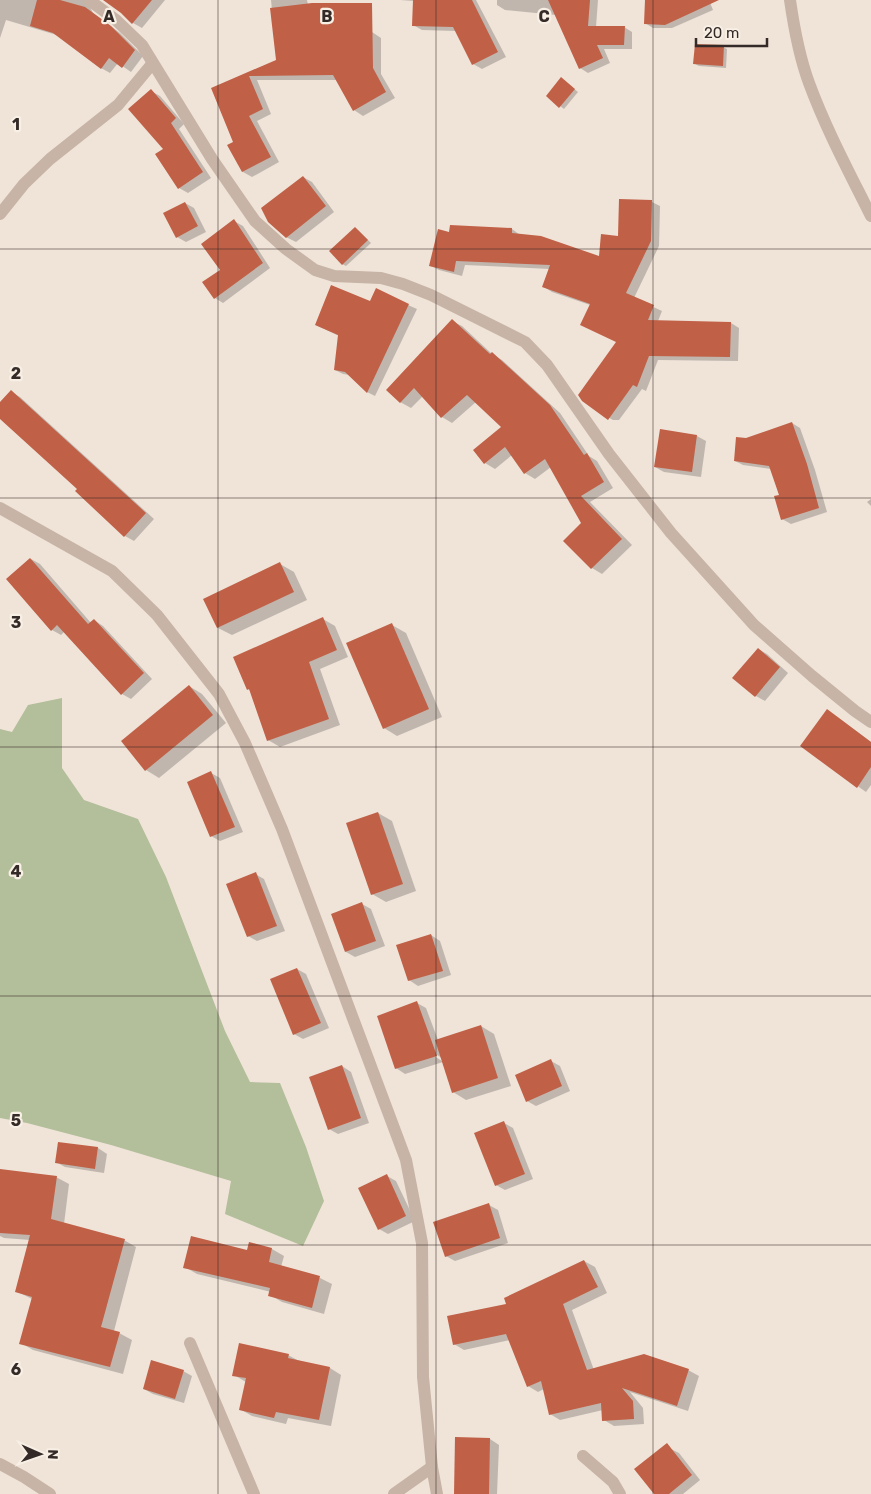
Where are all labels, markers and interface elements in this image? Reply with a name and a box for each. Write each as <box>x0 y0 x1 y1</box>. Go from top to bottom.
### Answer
text: A <box>103 7 115 26</box>
text: B <box>321 7 333 26</box>
text: C <box>538 7 550 26</box>
scale bar <box>696 15 767 47</box>
text: 20 m <box>704 24 739 42</box>
text: 1 <box>12 115 20 134</box>
text: 2 <box>11 364 21 383</box>
text: 3 <box>11 613 21 632</box>
text: 4 <box>11 862 22 881</box>
text: 5 <box>11 1111 21 1130</box>
text: 6 <box>11 1360 21 1379</box>
north arrow <box>15 1429 65 1479</box>
text: N <box>44 1449 61 1460</box>

